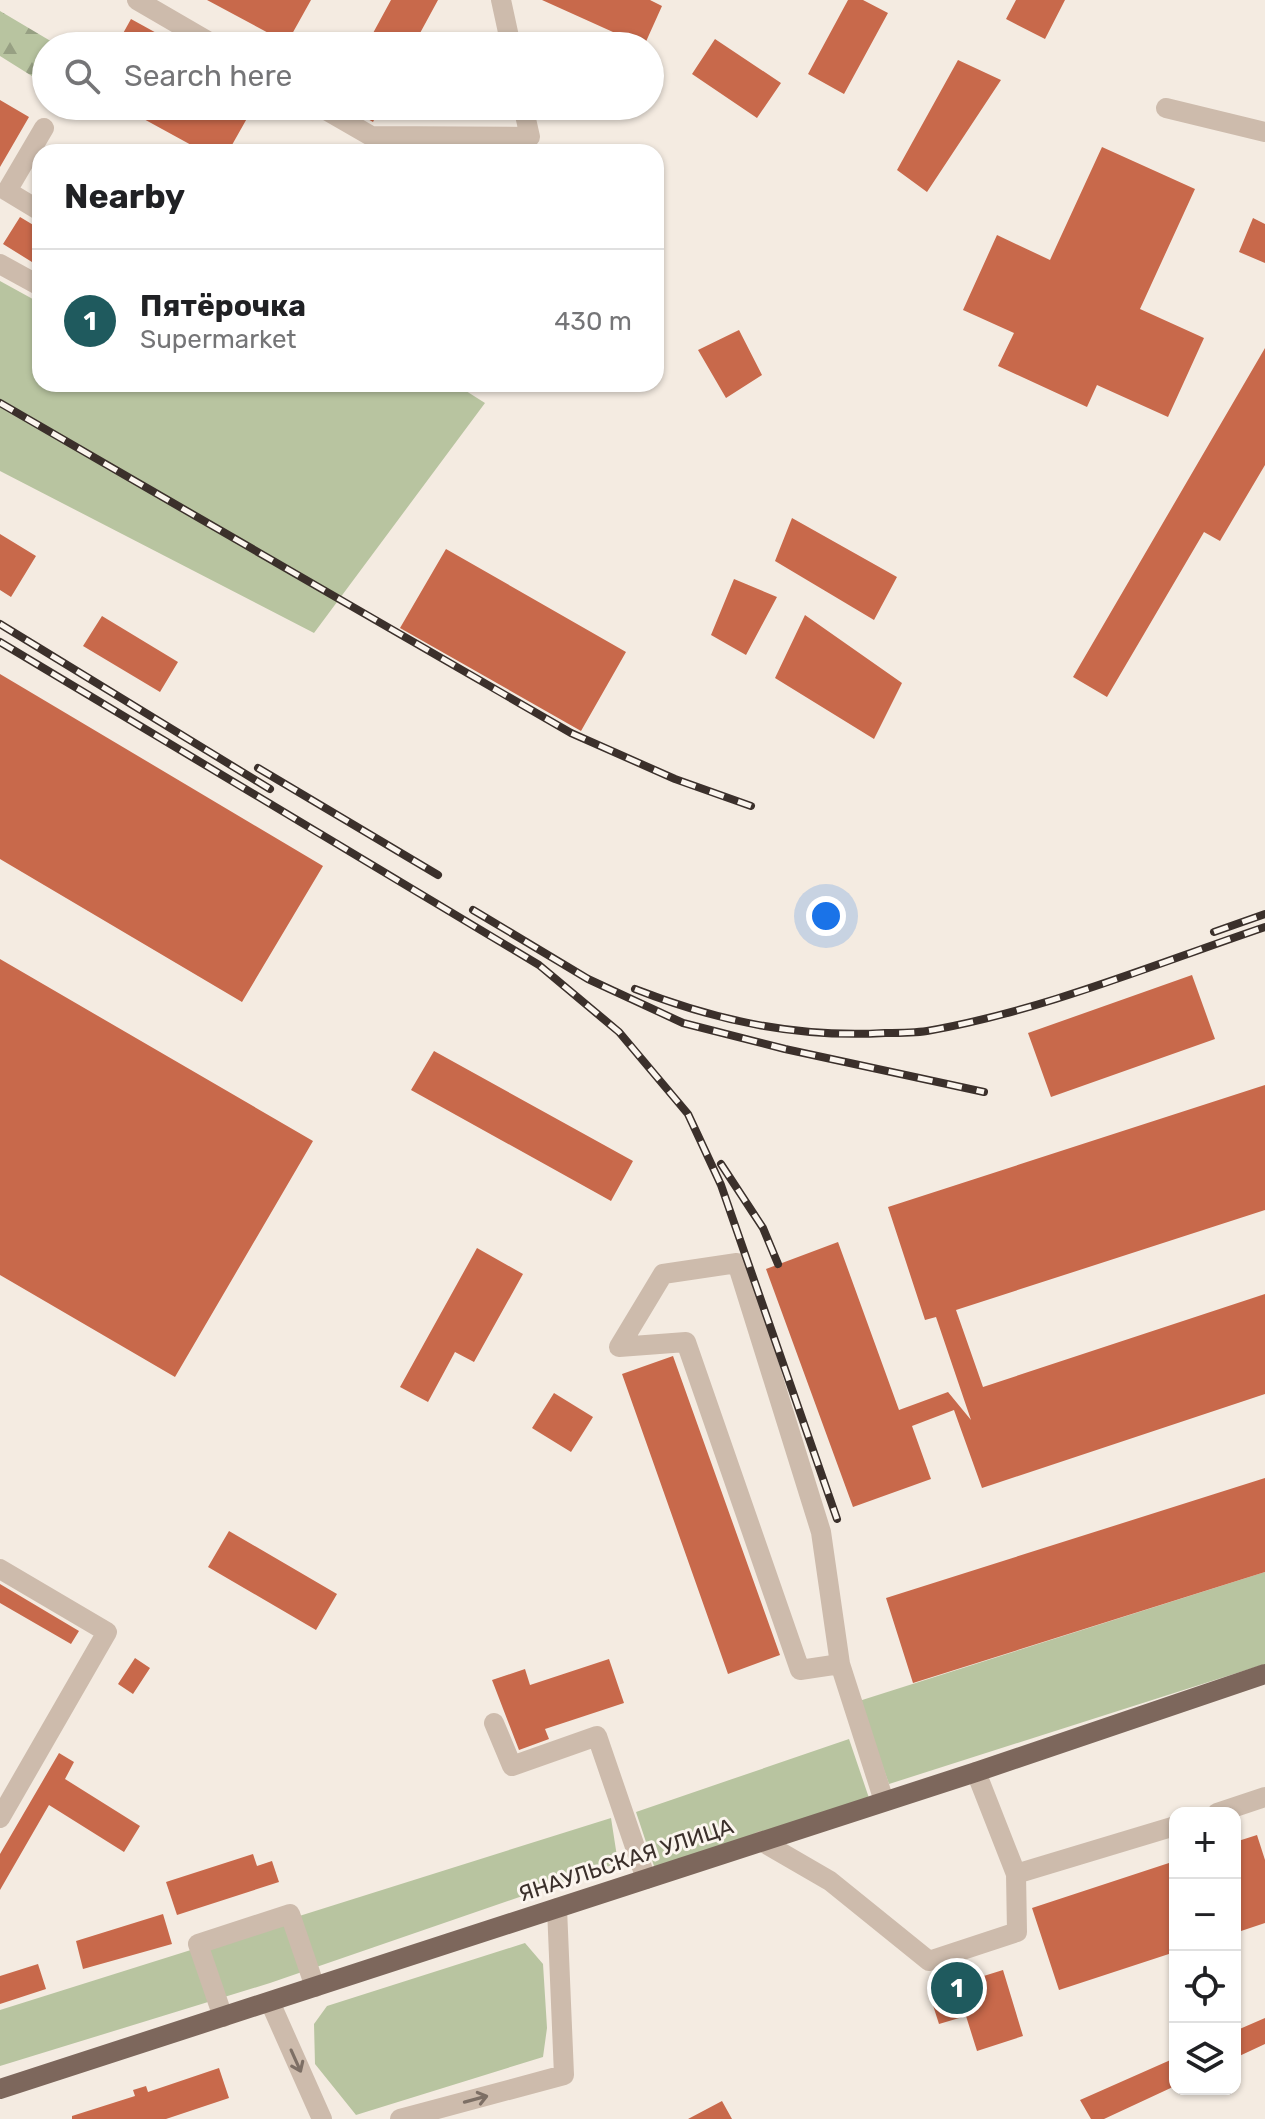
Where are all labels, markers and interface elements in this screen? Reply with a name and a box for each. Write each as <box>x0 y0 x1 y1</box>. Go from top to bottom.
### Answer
search box <box>32 32 664 120</box>
icon: search <box>60 54 104 98</box>
text: Search here <box>124 58 292 94</box>
text: Nearby <box>64 176 185 217</box>
text: Пятёрочка <box>140 288 306 324</box>
text: 1 <box>84 306 96 337</box>
text: 430 m <box>554 306 632 337</box>
text: Supermarket <box>140 324 297 355</box>
your location <box>806 896 846 936</box>
map controls <box>1169 1807 1241 2095</box>
button: + <box>1169 1807 1241 1879</box>
street label: ЯНАУЛЬСКАЯ УЛИЦА <box>515 1812 737 1908</box>
button: − <box>1169 1879 1241 1951</box>
button: locate <box>1169 1951 1241 2023</box>
pin: 1 <box>931 1958 983 2018</box>
button: layers <box>1169 2023 1241 2095</box>
one-way arrow <box>289 2048 304 2072</box>
one-way arrow <box>462 2090 488 2105</box>

